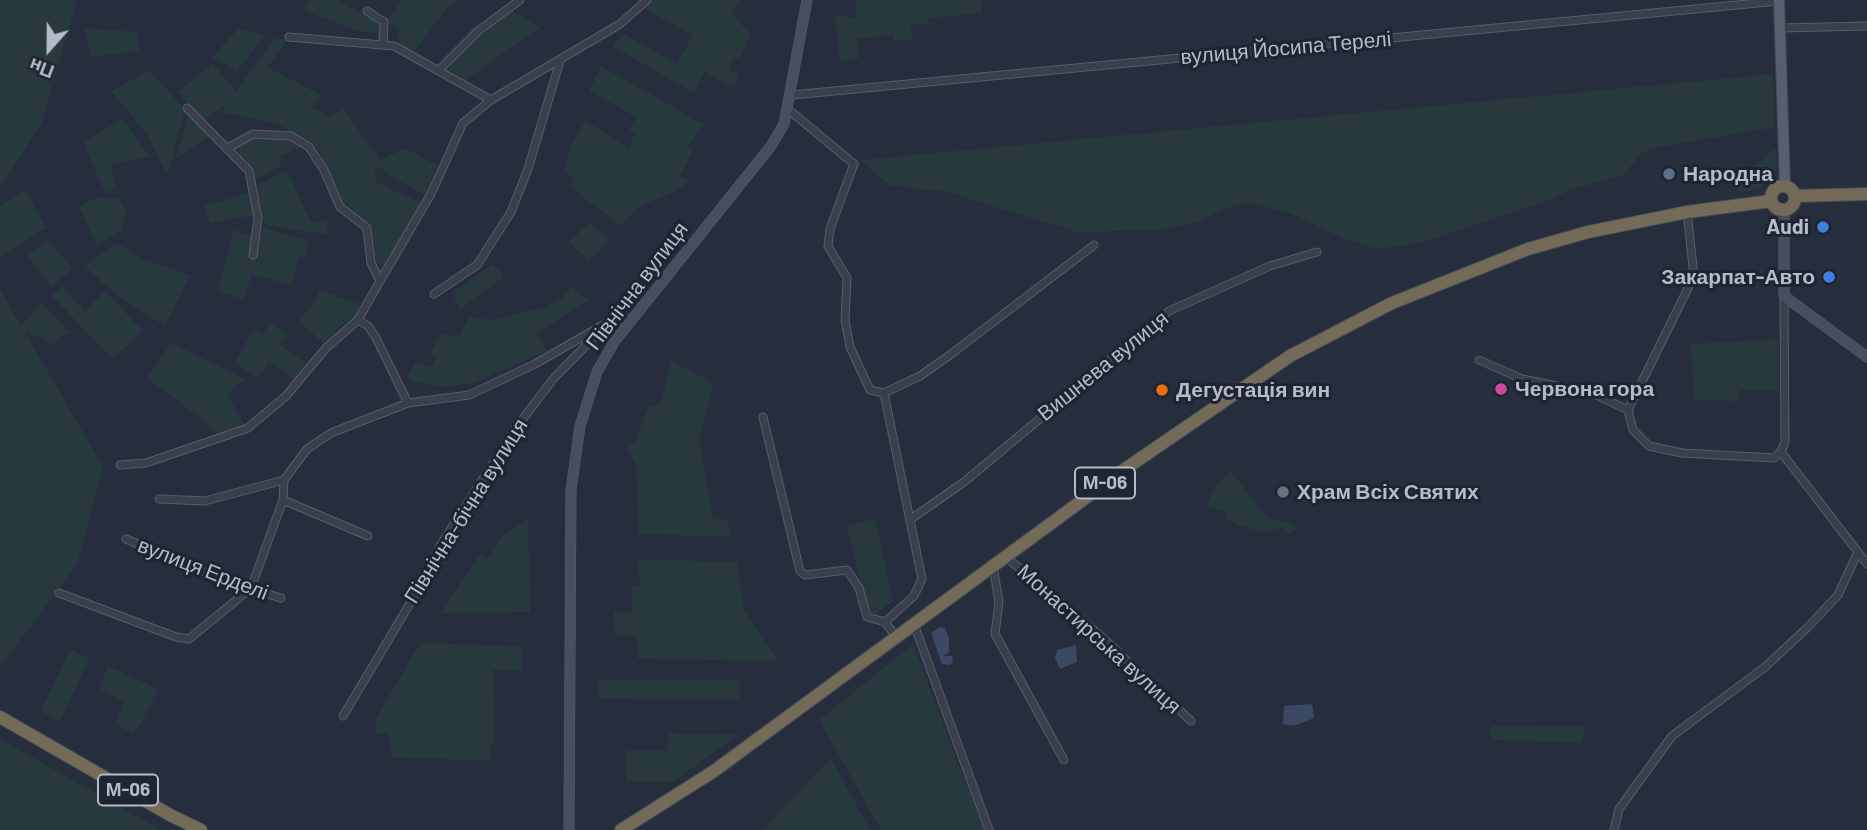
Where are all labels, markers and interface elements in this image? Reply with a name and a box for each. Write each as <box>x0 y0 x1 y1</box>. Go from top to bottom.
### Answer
north arrow <box>14 14 84 84</box>
street label: вулиця Йосипа Терелі <box>1180 26 1392 70</box>
text: Пн <box>25 54 57 84</box>
place label: Народна <box>1683 161 1773 187</box>
marker: Народна <box>1661 166 1677 182</box>
place label: Audi <box>1766 214 1809 240</box>
street label: Північна вулиця <box>581 217 693 355</box>
marker: Audi <box>1815 219 1831 235</box>
place label: Закарпат-Авто <box>1661 264 1815 290</box>
marker: Закарпат-Авто <box>1821 269 1837 285</box>
street label: Вишнева вулиця <box>1033 306 1173 426</box>
place label: Червона гора <box>1515 376 1654 402</box>
place label: Дегустація вин <box>1176 377 1330 403</box>
marker: Червона гора <box>1493 381 1509 397</box>
marker: Дегустація вин <box>1154 382 1170 398</box>
street label: Північна-бічна вулиця <box>399 414 533 608</box>
road number: М-06 <box>1075 468 1135 498</box>
place label: Храм Всіх Святих <box>1297 479 1479 505</box>
marker: Храм Всіх Святих <box>1275 484 1291 500</box>
street label: вулиця Ерделі <box>134 533 272 605</box>
street label: Монастирська вулиця <box>1012 559 1186 719</box>
road number: М-06 <box>98 775 158 806</box>

